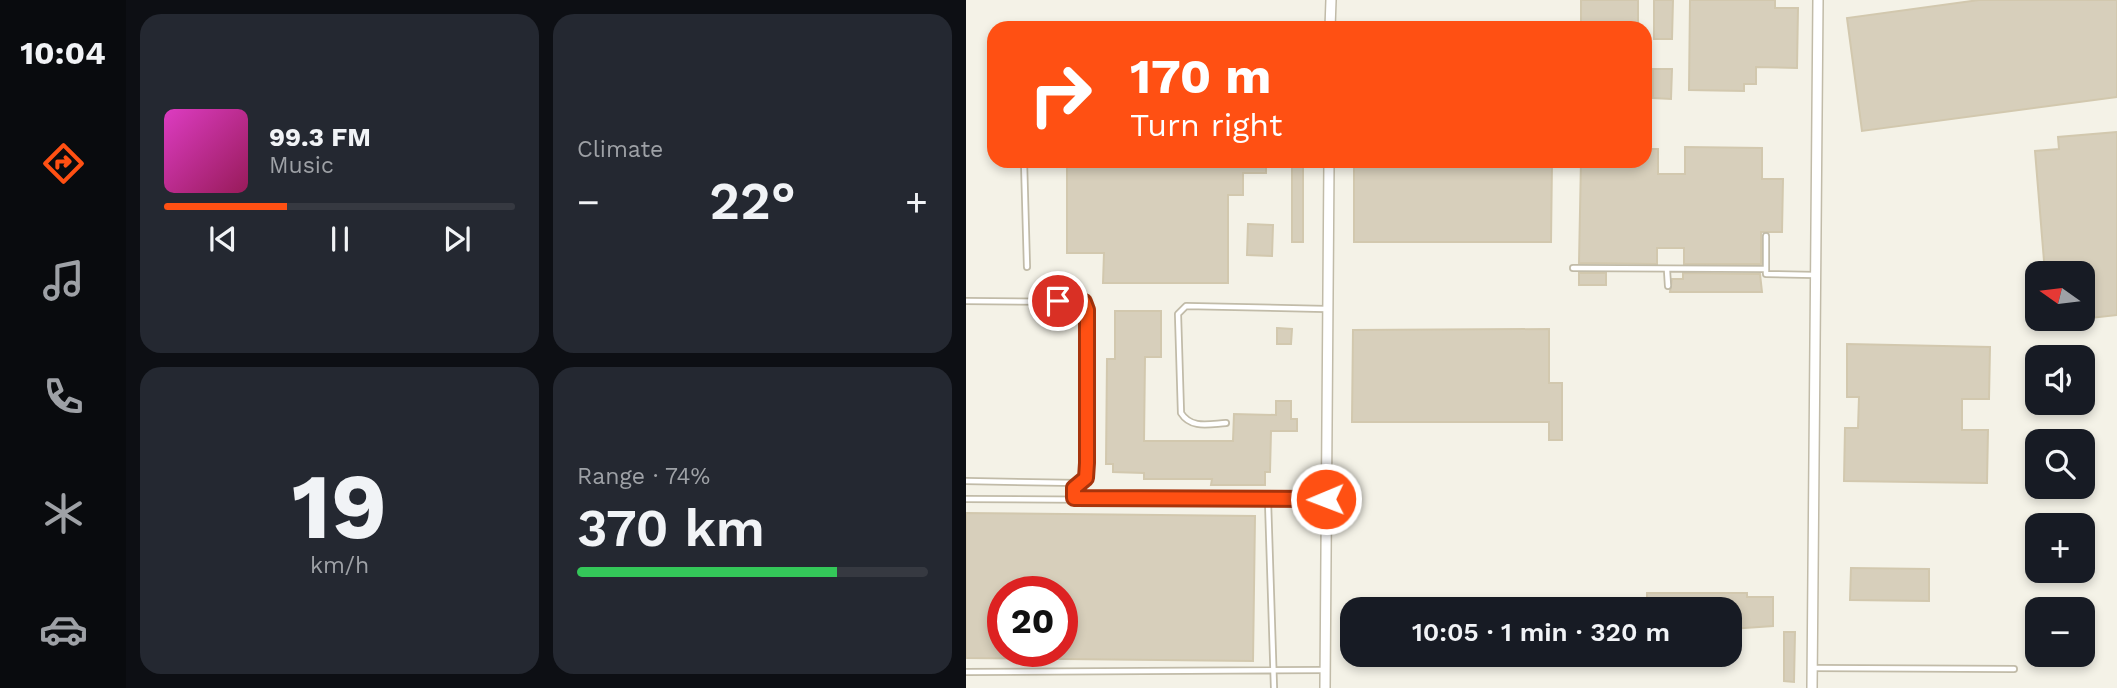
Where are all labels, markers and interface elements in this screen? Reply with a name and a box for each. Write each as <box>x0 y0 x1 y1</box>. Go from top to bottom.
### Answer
text: 10:04 <box>20 34 106 72</box>
text: 170 m <box>1130 47 1271 105</box>
icon: right <box>1015 49 1106 140</box>
text: Turn right <box>1130 106 1282 144</box>
text: 99.3 FM <box>269 122 371 152</box>
text: Climate <box>577 136 663 163</box>
icon: directions <box>39 139 88 188</box>
text: Music <box>269 152 334 179</box>
text: 22° <box>709 171 796 232</box>
text: − <box>577 180 600 224</box>
text: + <box>905 180 928 224</box>
icon: previous <box>204 220 242 258</box>
icon: pause <box>321 220 359 258</box>
icon: next <box>438 220 476 258</box>
icon: music <box>39 256 88 305</box>
north arrow <box>2025 261 2095 331</box>
map controls <box>2025 261 2095 667</box>
pin <box>1028 271 1088 331</box>
icon: arrive <box>1039 282 1077 320</box>
button: sound <box>2025 345 2095 415</box>
icon: phone <box>39 372 88 421</box>
button: search <box>2025 429 2095 499</box>
text: 19 <box>292 453 387 560</box>
position arrow <box>1289 462 1363 536</box>
text: Range · 74% <box>577 463 710 490</box>
icon: climate <box>39 489 88 538</box>
text: 370 km <box>577 498 765 559</box>
button: + <box>2025 513 2095 583</box>
text: km/h <box>310 552 369 579</box>
speed limit sign: 20 <box>987 576 1078 667</box>
button: − <box>2025 597 2095 667</box>
icon: car <box>39 605 88 654</box>
text: 10:05 · 1 min · 320 m <box>1412 617 1670 647</box>

